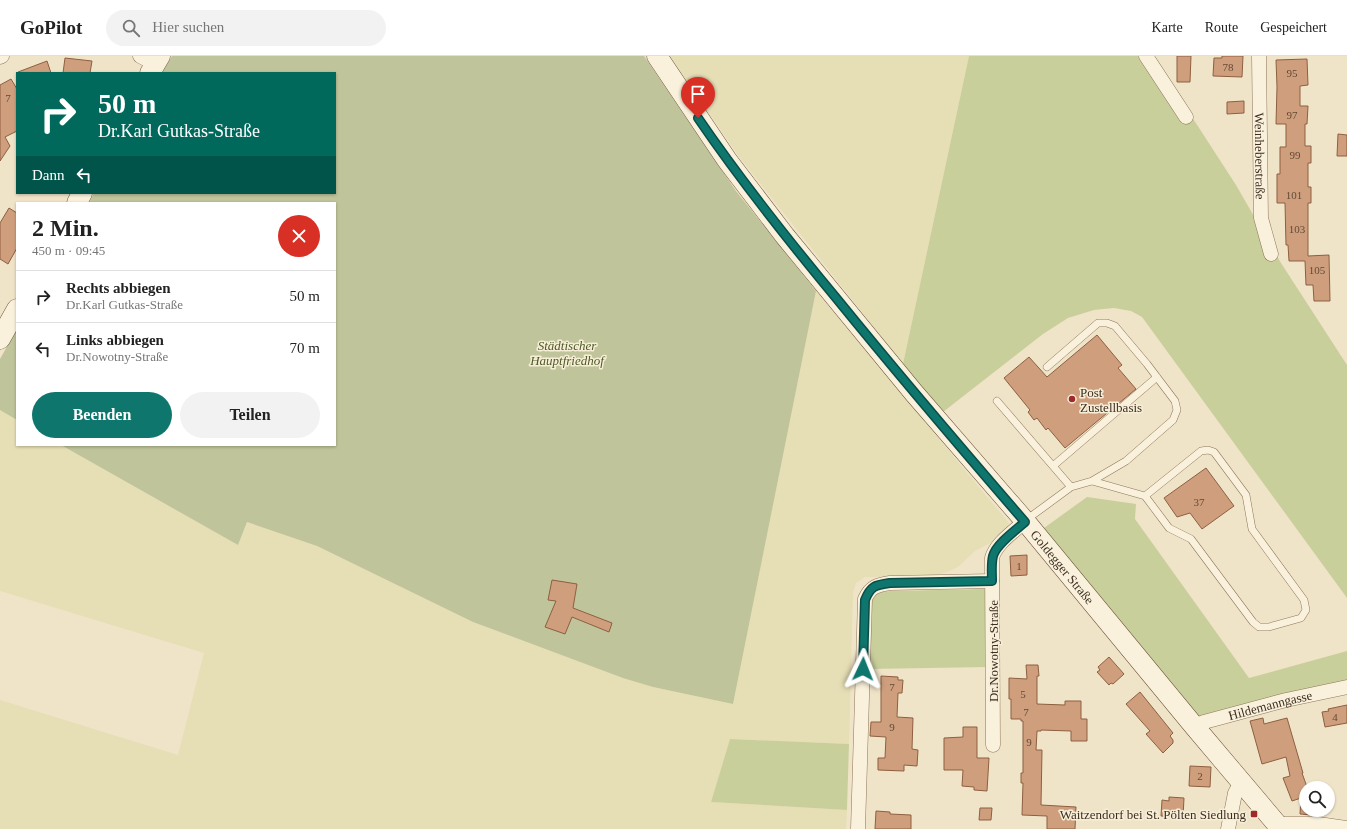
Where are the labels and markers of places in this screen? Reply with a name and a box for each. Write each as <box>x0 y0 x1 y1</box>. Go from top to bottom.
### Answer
pin <box>681 77 715 118</box>
place label: Post Zustellbasis <box>1080 385 1142 415</box>
marker: Post Zustellbasis <box>1067 394 1077 404</box>
place label: Waitzendorf bei St. Pölten Siedlung <box>1060 807 1246 822</box>
marker: Waitzendorf bei St. Pölten Siedlung <box>1249 809 1259 819</box>

